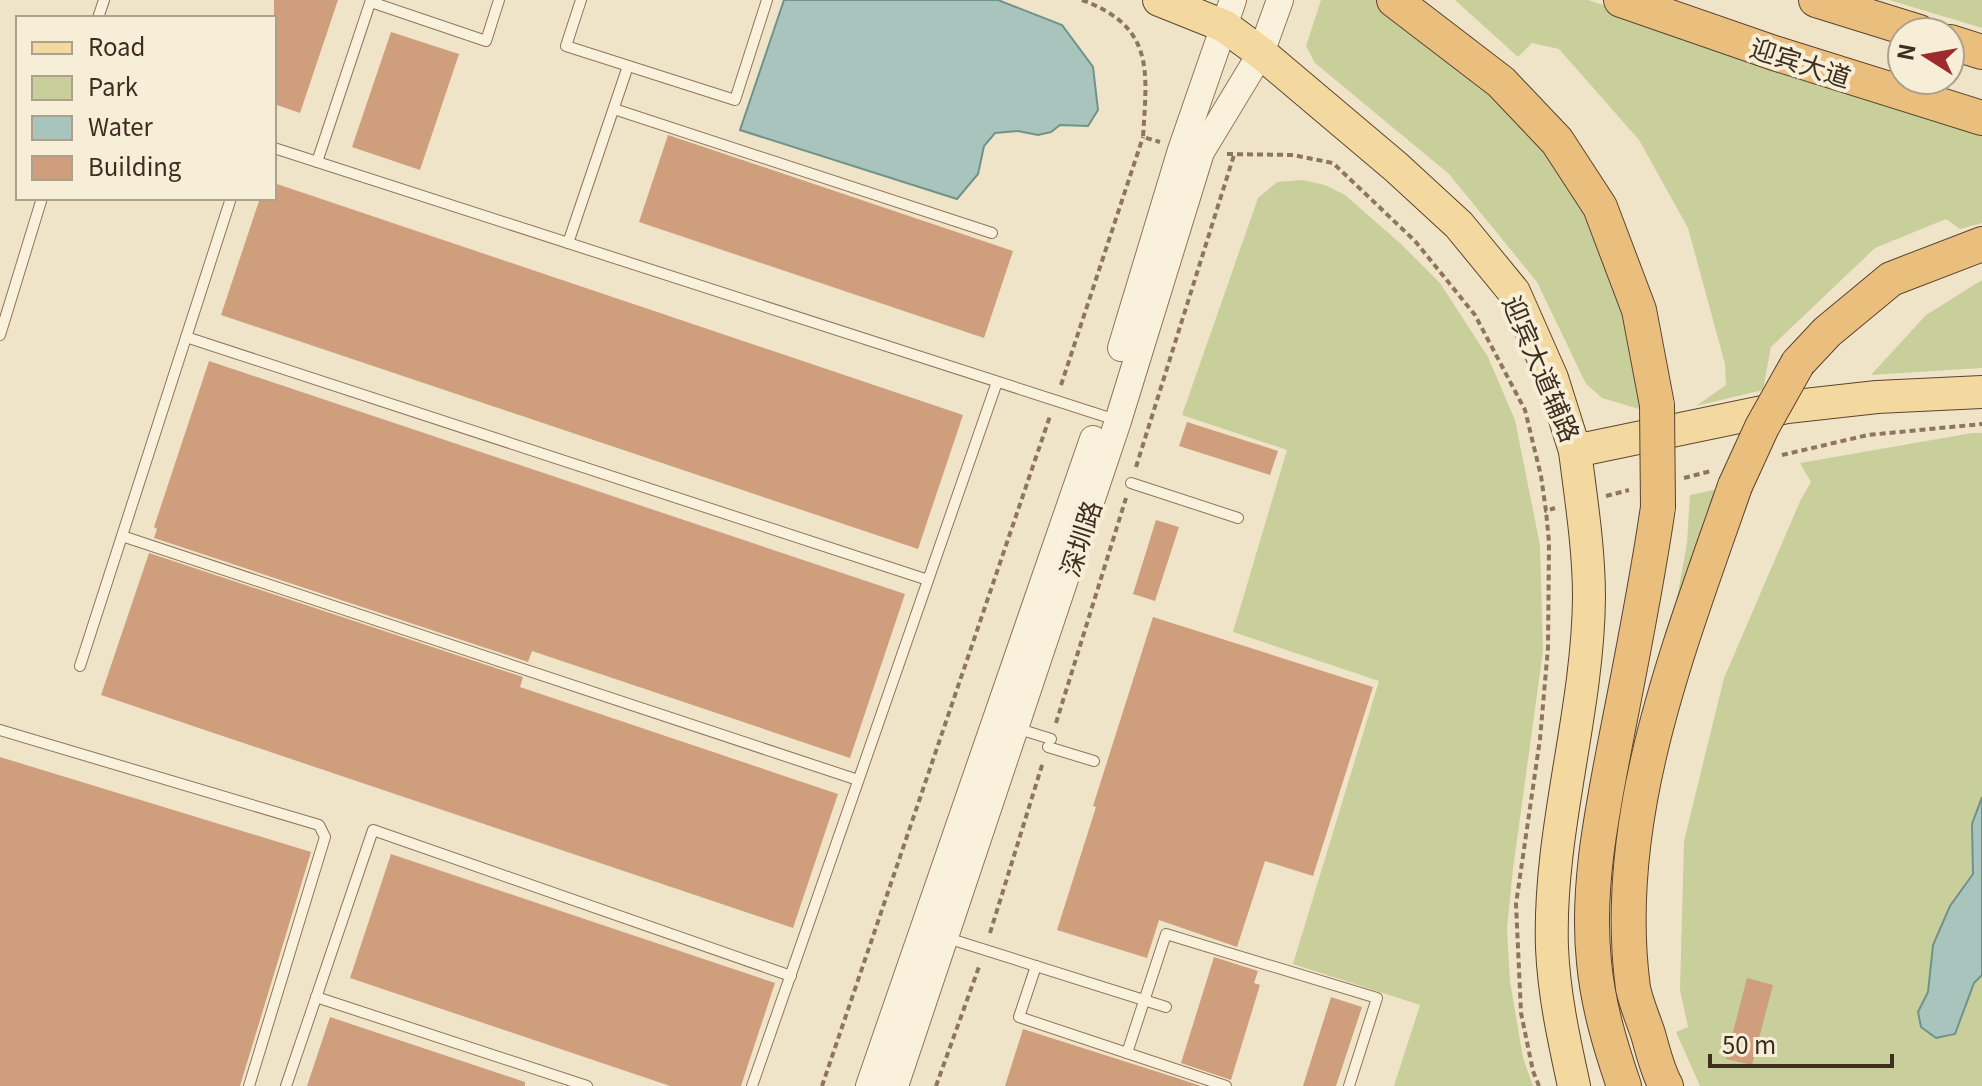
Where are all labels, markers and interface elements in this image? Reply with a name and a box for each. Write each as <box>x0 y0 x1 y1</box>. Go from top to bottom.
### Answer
legend <box>16 16 276 200</box>
north arrow <box>1886 16 1966 96</box>
street label: 迎宾大道 <box>1746 27 1856 95</box>
text: Road <box>88 28 145 63</box>
text: N <box>1887 41 1922 63</box>
text: Park <box>88 68 139 103</box>
text: Water <box>88 108 154 143</box>
text: Building <box>88 148 182 183</box>
street label: 迎宾大道辅路 <box>1495 289 1591 447</box>
street label: 深圳路 <box>1049 495 1109 581</box>
scale bar <box>1710 1018 1892 1068</box>
text: 50 m <box>1722 1026 1776 1061</box>

